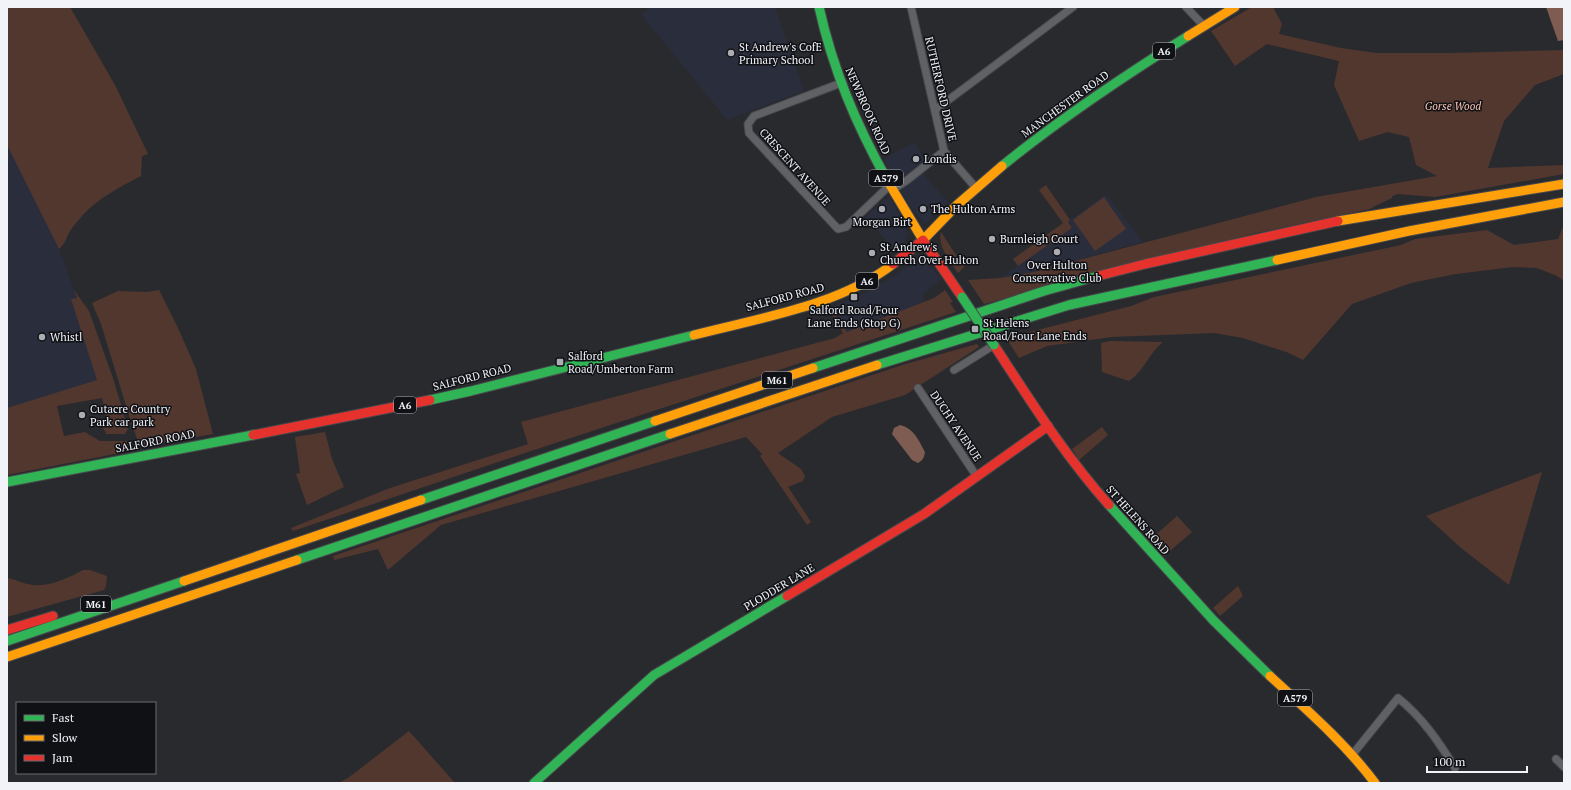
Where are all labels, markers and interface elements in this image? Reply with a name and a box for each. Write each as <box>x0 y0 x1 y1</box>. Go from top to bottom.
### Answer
street label: RUTHERFORD DRIVE <box>922 35 960 143</box>
place label: St Andrew's CofE Primary School <box>739 40 822 67</box>
road number: A6 <box>1153 43 1175 59</box>
marker: St Andrew's CofE Primary School <box>726 48 736 58</box>
street label: NEWBROOK ROAD <box>843 65 894 157</box>
street label: MANCHESTER ROAD <box>1018 67 1112 140</box>
park label: Gorse Wood <box>1425 99 1481 113</box>
street label: CRESCENT AVENUE <box>757 125 833 209</box>
place label: Londis <box>924 152 957 166</box>
marker: Londis <box>911 154 921 164</box>
road number: A579 <box>869 170 903 186</box>
place label: The Hulton Arms <box>931 202 1015 216</box>
marker: Morgan Birt <box>877 204 887 214</box>
marker: The Hulton Arms <box>918 204 928 214</box>
place label: Morgan Birt <box>853 215 911 229</box>
place label: Burnleigh Court <box>1000 232 1078 246</box>
marker: Burnleigh Court <box>987 234 997 244</box>
place label: St Andrew's Church Over Hulton <box>880 240 979 267</box>
marker: Over Hulton Conservative Club <box>1052 247 1062 257</box>
marker: St Andrew's Church Over Hulton <box>867 248 877 258</box>
place label: Over Hulton Conservative Club <box>1013 258 1101 285</box>
road number: A6 <box>856 273 878 289</box>
street label: SALFORD ROAD <box>744 280 826 314</box>
marker: Salford Road/Four Lane Ends (Stop G) <box>849 292 859 302</box>
place label: Salford Road/Four Lane Ends (Stop G) <box>808 303 901 330</box>
place label: St Helens Road/Four Lane Ends <box>983 316 1087 343</box>
marker: St Helens Road/Four Lane Ends <box>970 324 980 334</box>
place label: Whistl <box>50 330 82 344</box>
marker: Whistl <box>37 332 47 342</box>
place label: Salford Road/Umberton Farm <box>568 349 674 376</box>
marker: Salford Road/Umberton Farm <box>555 357 565 367</box>
street label: SALFORD ROAD <box>431 360 513 394</box>
road number: M61 <box>762 372 792 388</box>
street label: DUCHY AVENUE <box>927 388 985 464</box>
road number: A6 <box>394 397 416 413</box>
place label: Cutacre Country Park car park <box>90 402 171 429</box>
marker: Cutacre Country Park car park <box>77 410 87 420</box>
street label: SALFORD ROAD <box>114 426 196 456</box>
street label: ST HELENS ROAD <box>1103 482 1173 558</box>
street label: PLODDER LANE <box>741 560 817 614</box>
road number: M61 <box>81 596 111 612</box>
road number: A579 <box>1278 690 1312 706</box>
legend <box>16 702 156 774</box>
text: Fast <box>52 710 75 725</box>
text: Slow <box>52 730 78 745</box>
scale bar <box>1427 748 1527 774</box>
text: Jam <box>52 750 73 765</box>
text: 100 m <box>1433 754 1466 769</box>

